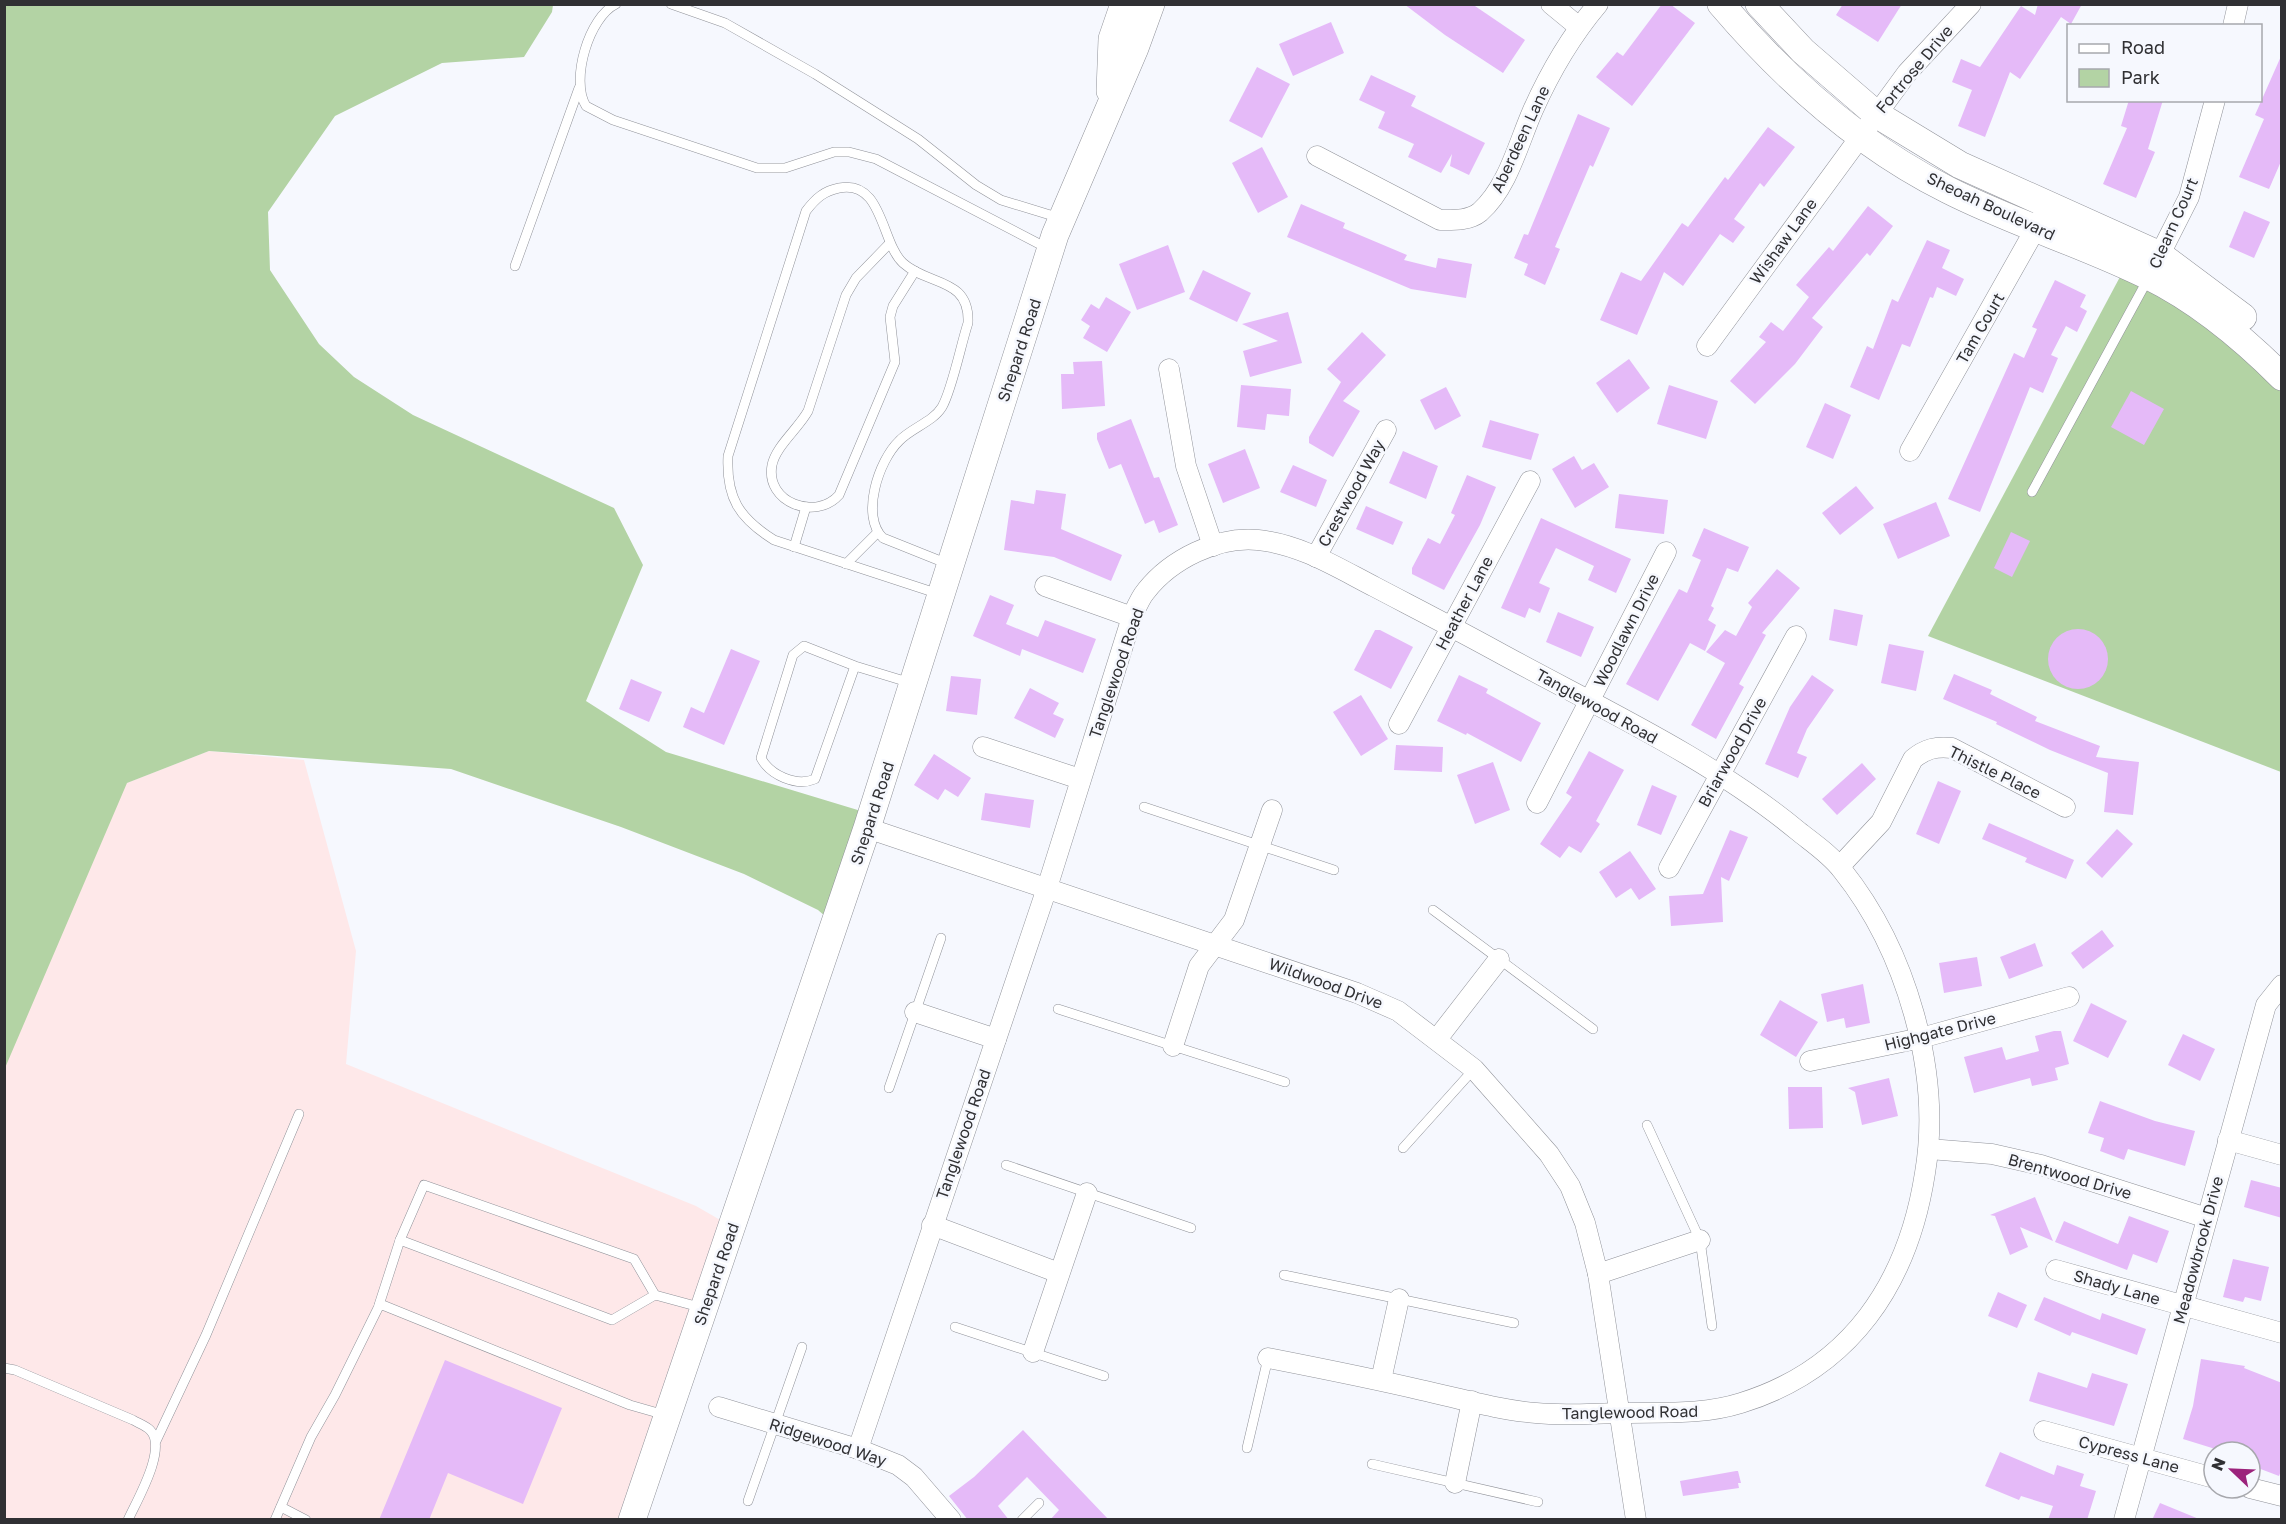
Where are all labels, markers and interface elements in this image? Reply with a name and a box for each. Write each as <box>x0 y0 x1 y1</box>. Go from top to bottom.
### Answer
street label: Fortrose Drive <box>1871 21 1957 117</box>
legend <box>2067 24 2262 102</box>
text: Road <box>2121 36 2165 58</box>
text: Park <box>2121 66 2160 88</box>
street label: Aberdeen Lane <box>1487 82 1553 196</box>
street label: Sheoah Boulevard <box>1924 168 2058 244</box>
street label: Clearn Court <box>2144 174 2202 272</box>
street label: Wishaw Lane <box>1745 194 1821 288</box>
street label: Tam Court <box>1952 289 2008 367</box>
street label: Shepard Road <box>993 296 1045 404</box>
street label: Crestwood Way <box>1313 436 1389 550</box>
street label: Heather Lane <box>1431 553 1497 653</box>
street label: Woodlawn Drive <box>1589 570 1663 690</box>
street label: Tanglewood Road <box>1084 605 1148 741</box>
street label: Tanglewood Road <box>1533 664 1661 748</box>
street label: Briarwood Drive <box>1694 694 1770 810</box>
street label: Thistle Place <box>1946 741 2044 803</box>
street label: Shepard Road <box>846 759 898 867</box>
street label: Wildwood Drive <box>1266 953 1386 1013</box>
street label: Highgate Drive <box>1882 1007 1998 1055</box>
street label: Tanglewood Road <box>931 1066 995 1202</box>
street label: Brentwood Drive <box>2006 1149 2134 1203</box>
street label: Meadowbrook Drive <box>2169 1174 2227 1326</box>
street label: Shepard Road <box>689 1220 743 1328</box>
street label: Shady Lane <box>2071 1265 2163 1309</box>
street label: Tanglewood Road <box>1562 1401 1698 1423</box>
street label: Ridgewood Way <box>767 1414 889 1470</box>
street label: Cypress Lane <box>2076 1431 2182 1477</box>
north arrow <box>2202 1440 2262 1500</box>
text: N <box>2207 1455 2230 1474</box>

